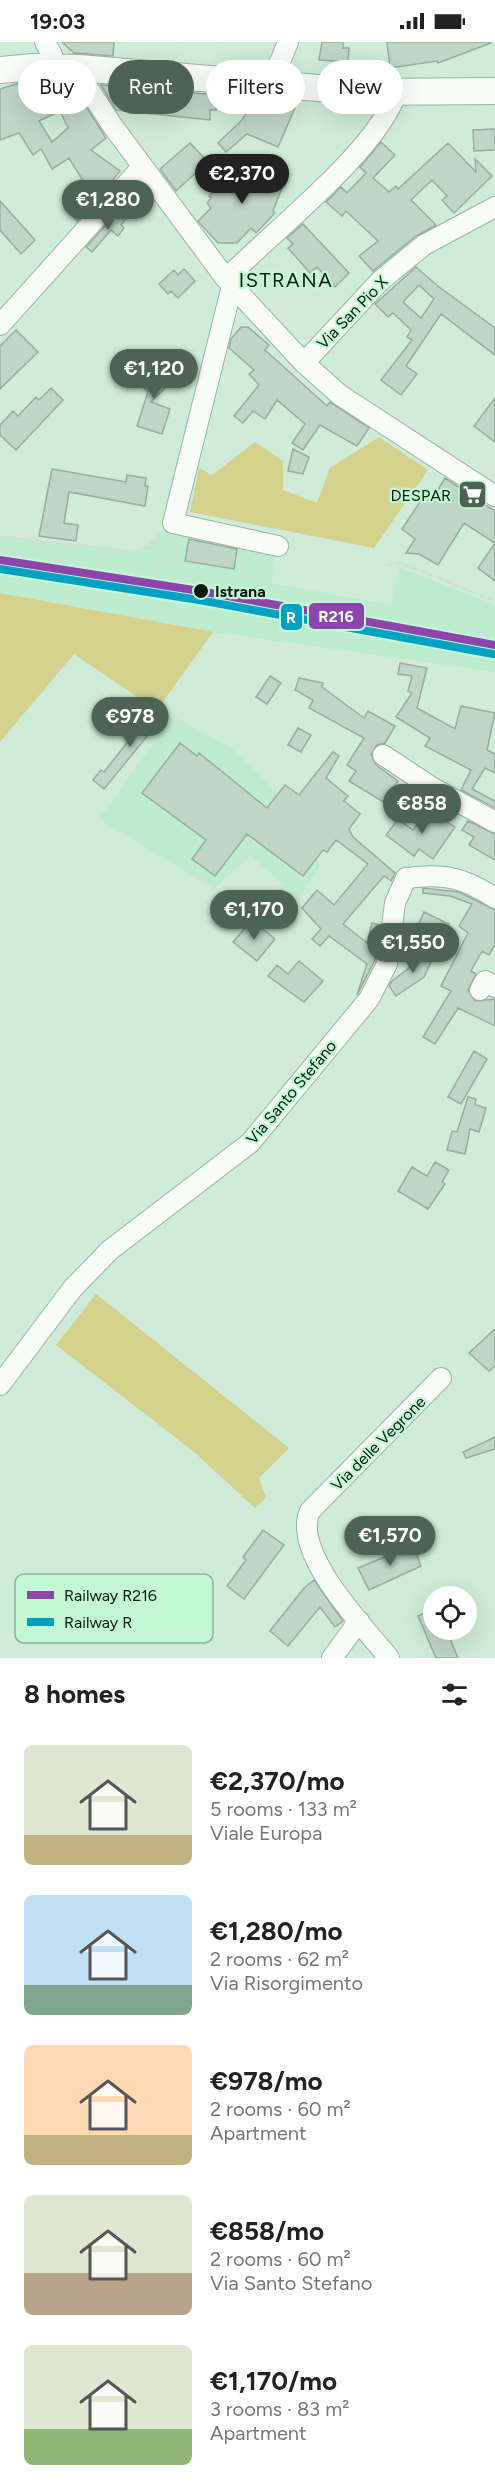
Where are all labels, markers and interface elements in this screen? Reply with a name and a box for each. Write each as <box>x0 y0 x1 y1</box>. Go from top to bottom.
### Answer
text: 19:03 <box>30 8 85 35</box>
chip: Buy <box>18 60 96 114</box>
chip: Rent <box>108 60 194 114</box>
chip: Filters <box>206 60 305 114</box>
chip: New <box>317 60 403 114</box>
pin: €2,370 <box>193 154 291 205</box>
text: €2,370 <box>209 161 275 185</box>
pin: €1,280 <box>59 180 157 231</box>
text: €1,280 <box>76 187 140 211</box>
district label: ISTRANA <box>239 268 333 292</box>
street label: Via San Pio X <box>313 272 392 353</box>
pin: €1,120 <box>105 349 203 400</box>
text: €1,120 <box>124 356 184 380</box>
supermarket icon: DESPAR <box>456 479 488 511</box>
place label: DESPAR <box>391 486 451 505</box>
marker: Istrana <box>192 582 210 600</box>
place label: Istrana <box>215 582 266 601</box>
line badge: R216 <box>308 602 365 630</box>
line badge: R <box>280 603 303 631</box>
text: R216 <box>318 607 354 626</box>
text: R <box>286 608 296 627</box>
pin: €978 <box>94 697 166 748</box>
text: €978 <box>106 704 154 728</box>
pin: €858 <box>386 784 458 835</box>
text: €858 <box>397 791 447 815</box>
pin: €1,170 <box>205 890 303 941</box>
text: €1,170 <box>224 897 284 921</box>
pin: €1,550 <box>364 923 462 974</box>
text: €1,550 <box>381 930 445 954</box>
street label: Via Santo Stefano <box>242 1036 340 1148</box>
street label: Via delle Vegrone <box>327 1392 430 1495</box>
pin: €1,570 <box>341 1516 439 1567</box>
text: €1,570 <box>358 1523 422 1547</box>
legend <box>15 1574 213 1643</box>
text: Railway R216 <box>64 1586 157 1605</box>
map controls <box>423 1586 477 1640</box>
button: locate <box>423 1586 477 1640</box>
text: Railway R <box>64 1613 132 1632</box>
text: 8 homes <box>24 1678 125 1710</box>
icon: filters <box>438 1678 471 1711</box>
text: €2,370/mo <box>210 1765 345 1797</box>
icon: home <box>72 1769 144 1841</box>
text: 5 rooms · 133 m² <box>210 1797 357 1821</box>
text: Viale Europa <box>210 1821 322 1845</box>
text: €1,280/mo <box>210 1915 343 1947</box>
icon: home <box>72 1919 144 1991</box>
text: 2 rooms · 62 m² <box>210 1947 349 1971</box>
text: Via Risorgimento <box>210 1971 363 1995</box>
text: €978/mo <box>210 2065 323 2097</box>
icon: home <box>72 2069 144 2141</box>
text: 2 rooms · 60 m² <box>210 2097 351 2121</box>
text: Apartment <box>210 2121 307 2145</box>
text: €858/mo <box>210 2215 324 2247</box>
icon: home <box>72 2219 144 2291</box>
text: 2 rooms · 60 m² <box>210 2247 351 2271</box>
text: Via Santo Stefano <box>210 2271 372 2295</box>
text: €1,170/mo <box>210 2365 337 2397</box>
icon: home <box>72 2369 144 2441</box>
text: 3 rooms · 83 m² <box>210 2397 349 2421</box>
text: Apartment <box>210 2421 307 2445</box>

